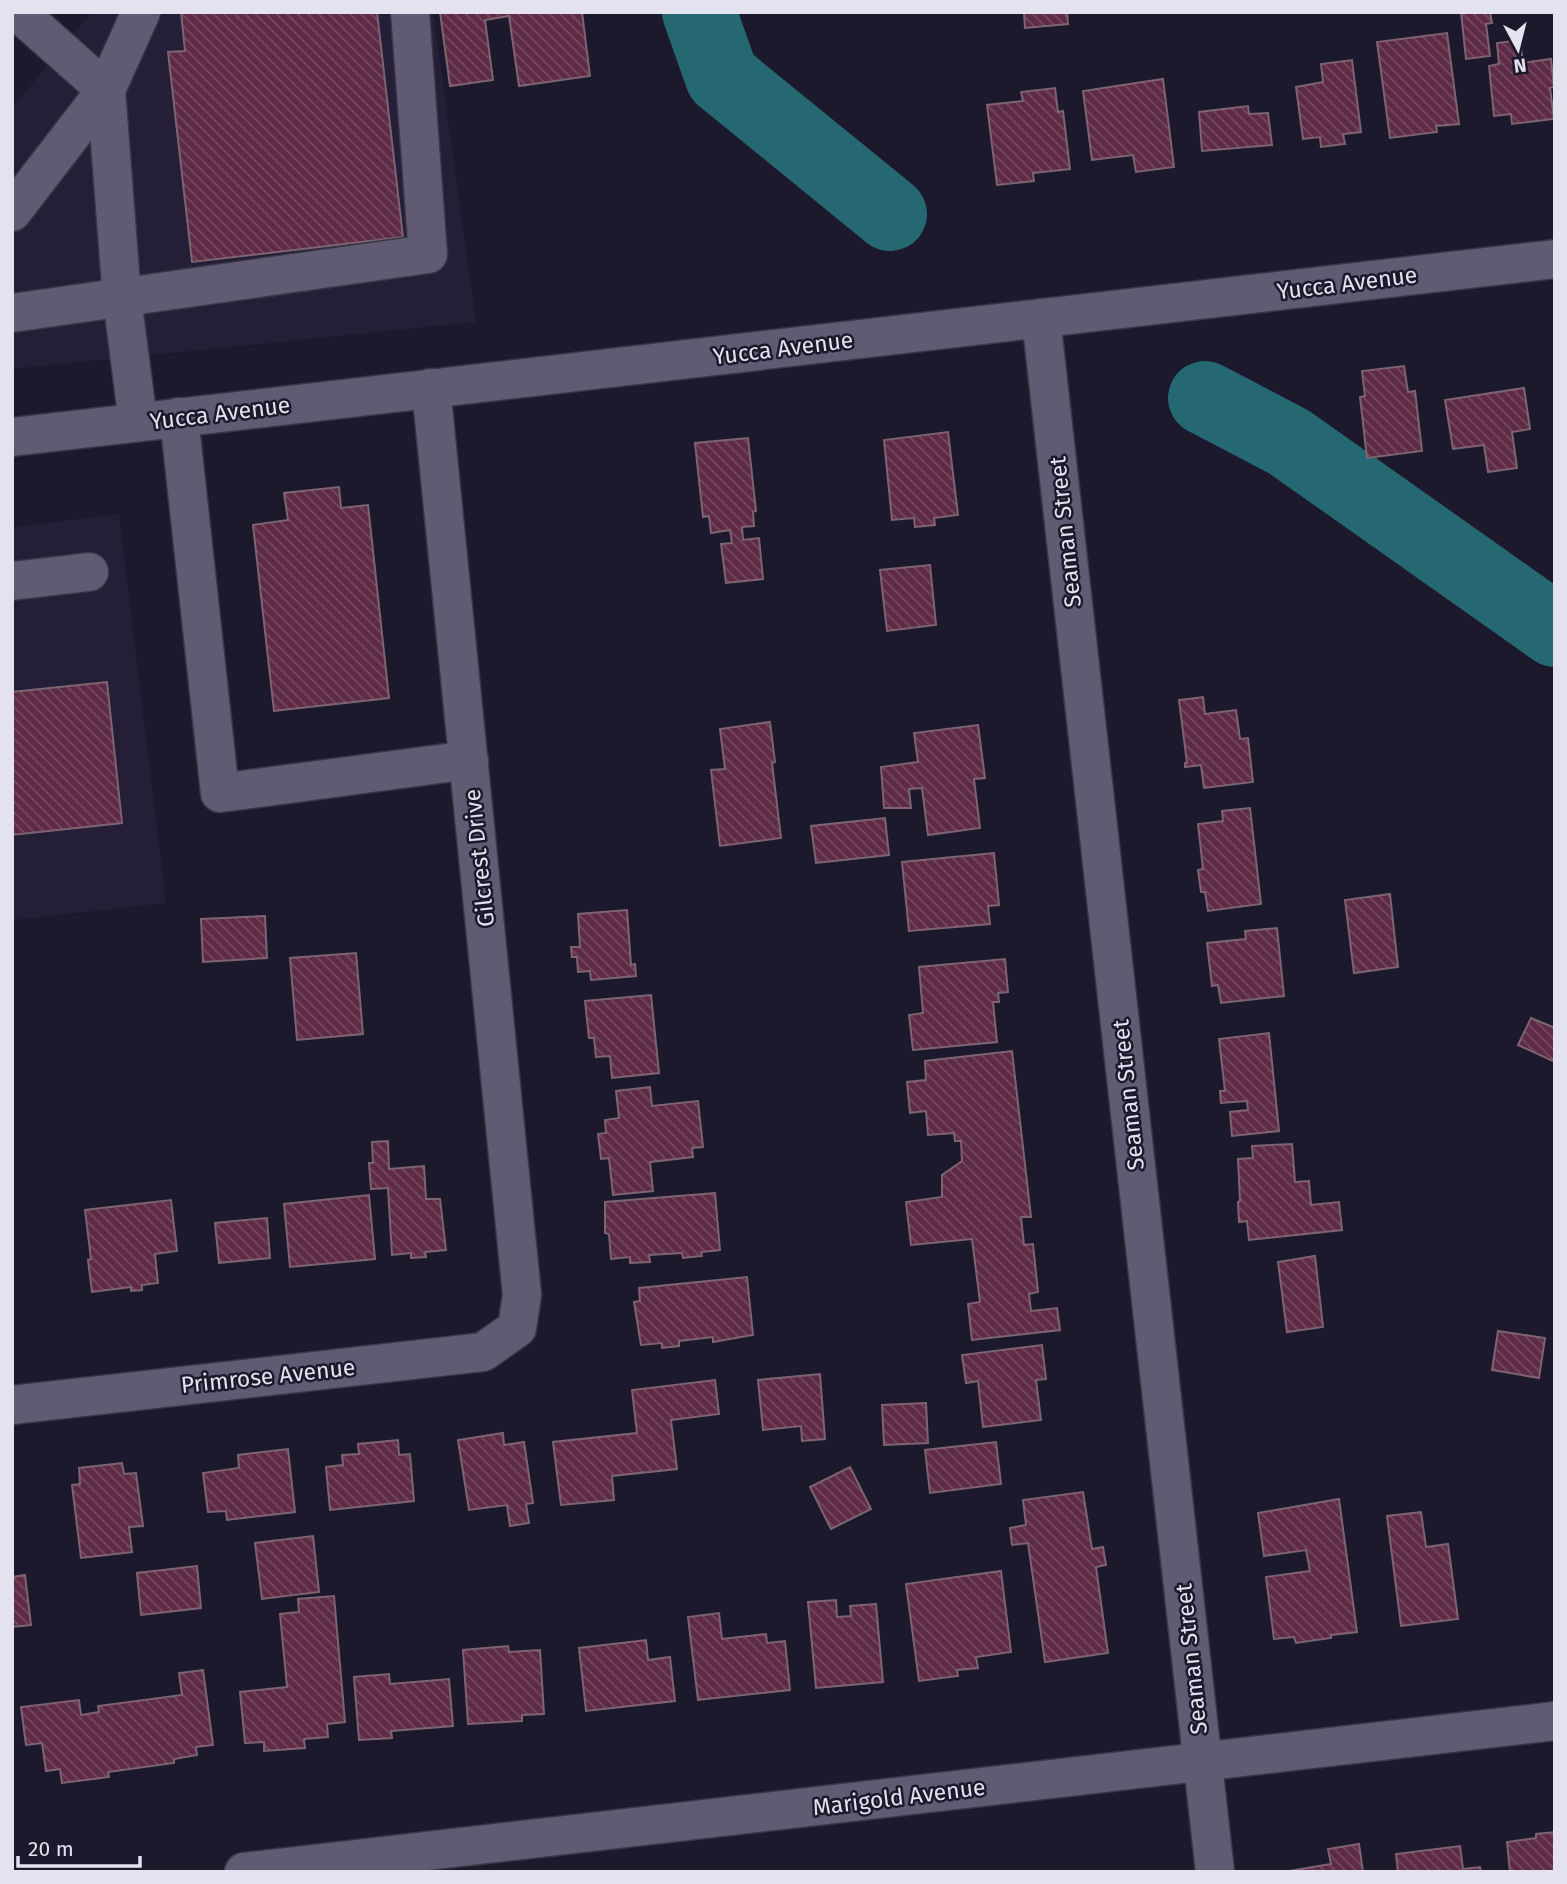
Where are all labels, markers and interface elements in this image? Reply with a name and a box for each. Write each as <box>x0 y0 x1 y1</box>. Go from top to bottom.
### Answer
north arrow <box>1483 14 1553 84</box>
text: N <box>1512 53 1528 78</box>
street label: Yucca Avenue <box>1275 261 1419 305</box>
street label: Yucca Avenue <box>711 326 855 370</box>
street label: Yucca Avenue <box>148 391 292 435</box>
street label: Seaman Street <box>1043 454 1087 609</box>
street label: Gilcrest Drive <box>458 788 500 928</box>
street label: Seaman Street <box>1106 1017 1150 1172</box>
street label: Primrose Avenue <box>179 1353 357 1399</box>
street label: Seaman Street <box>1169 1581 1213 1736</box>
street label: Marigold Avenue <box>811 1773 987 1821</box>
scale bar <box>18 1825 140 1869</box>
text: 20 m <box>28 1836 74 1862</box>

